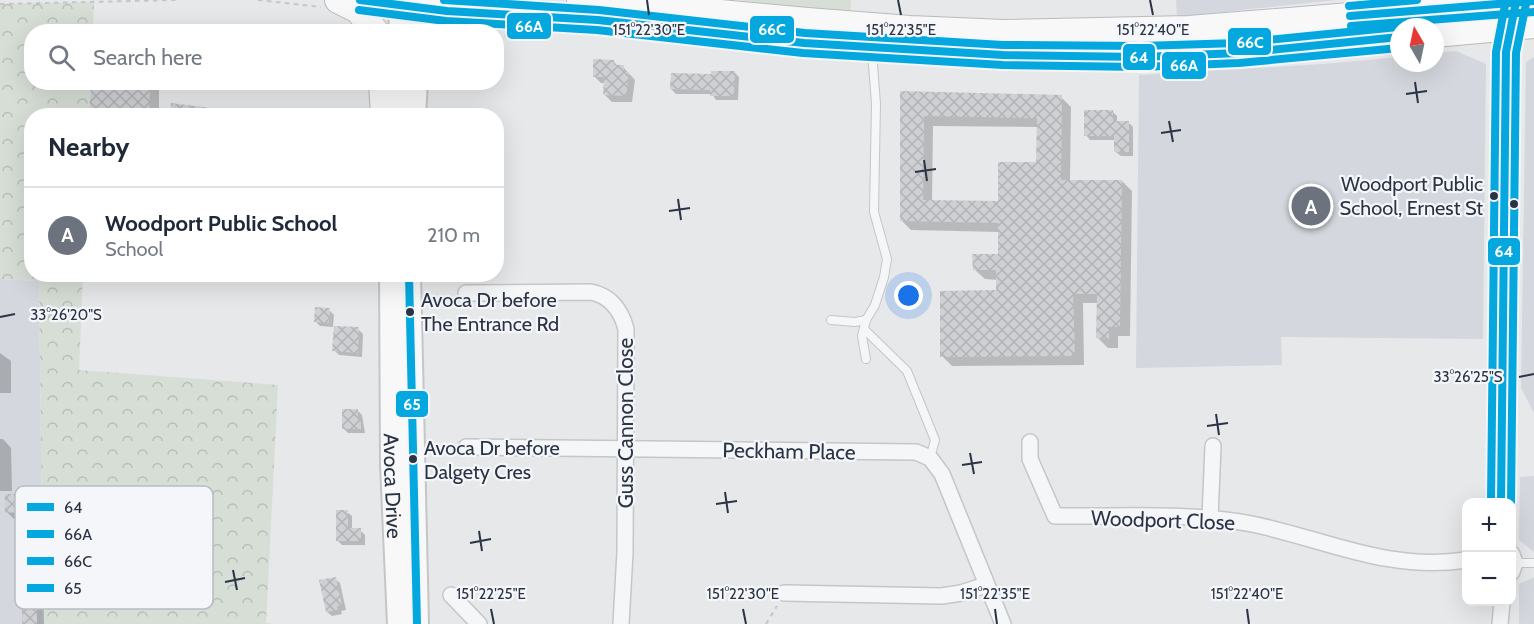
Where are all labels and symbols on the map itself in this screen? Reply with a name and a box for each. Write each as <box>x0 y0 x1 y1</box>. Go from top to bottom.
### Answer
line badge: 66A <box>506 12 552 40</box>
line badge: 66C <box>749 15 795 44</box>
text: 66A <box>515 17 543 36</box>
north arrow <box>1390 18 1444 72</box>
text: 66C <box>758 20 786 39</box>
text: 151°22'30"E <box>613 21 685 39</box>
text: 151°22'35"E <box>866 21 936 39</box>
text: 151°22'40"E <box>1117 21 1189 39</box>
line badge: 66C <box>1227 27 1272 56</box>
text: 66C <box>1236 33 1264 52</box>
line badge: 64 <box>1122 43 1156 71</box>
text: 64 <box>1130 48 1149 67</box>
line badge: 66A <box>1161 51 1207 80</box>
text: 66A <box>1170 56 1198 75</box>
place label: Woodport Public School, Ernest St <box>1340 172 1483 220</box>
pin: A <box>1292 184 1330 228</box>
marker: Woodport Public School, Ernest St <box>1488 190 1500 202</box>
unlabelled marker <box>1508 198 1520 210</box>
line badge: 64 <box>1487 237 1521 266</box>
text: 64 <box>1495 242 1514 261</box>
your location <box>894 281 923 310</box>
place label: Avoca Dr before The Entrance Rd <box>421 288 559 336</box>
text: 33°26'20"S <box>30 306 102 324</box>
marker: Avoca Dr before The Entrance Rd <box>404 306 416 318</box>
street label: Guss Cannon Close <box>613 338 638 508</box>
text: 33°26'25"S <box>1433 368 1503 386</box>
line badge: 65 <box>395 390 429 418</box>
text: 65 <box>403 395 421 414</box>
street label: Avoca Drive <box>379 433 408 539</box>
place label: Avoca Dr before Dalgety Cres <box>424 436 560 484</box>
street label: Peckham Place <box>722 437 856 465</box>
marker: Avoca Dr before Dalgety Cres <box>407 453 419 465</box>
legend <box>15 486 213 609</box>
text: 64 <box>64 498 82 517</box>
street label: Woodport Close <box>1090 505 1236 535</box>
text: 66A <box>64 525 92 544</box>
text: 66C <box>64 552 92 571</box>
text: 65 <box>64 579 82 598</box>
text: 151°22'25"E <box>456 585 526 603</box>
text: 151°22'30"E <box>707 585 779 603</box>
text: 151°22'35"E <box>960 585 1030 603</box>
text: 151°22'40"E <box>1211 585 1283 603</box>

